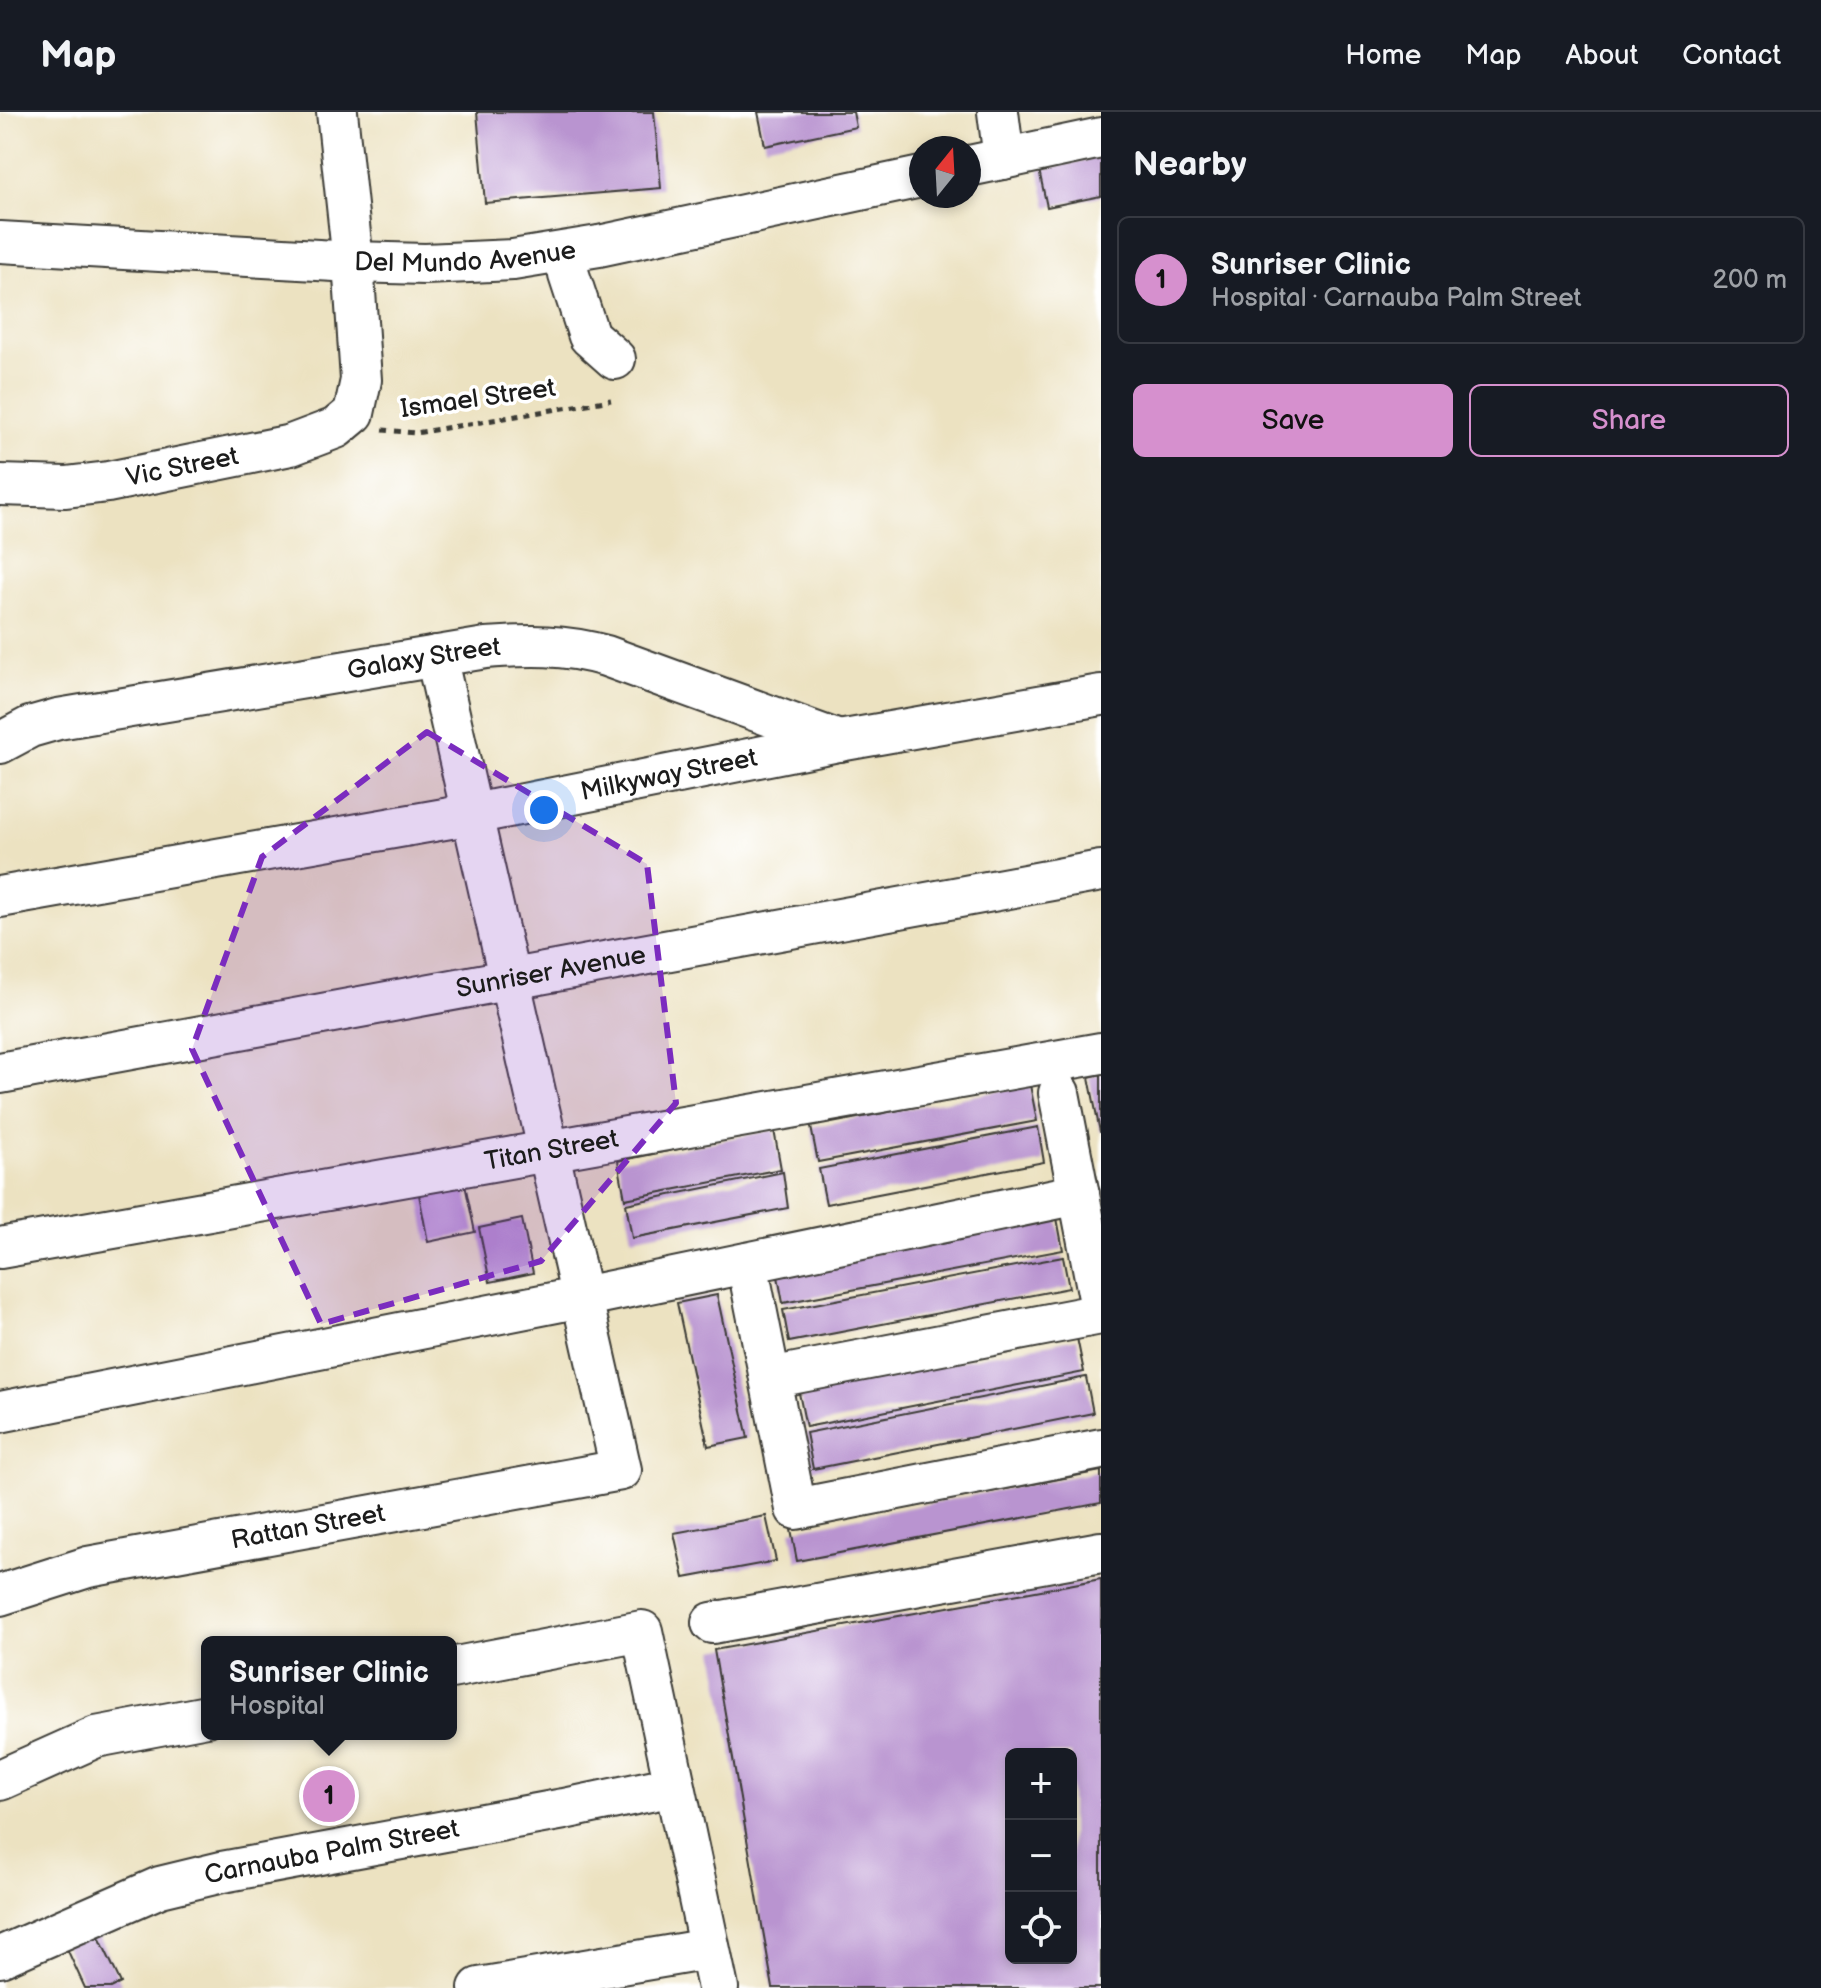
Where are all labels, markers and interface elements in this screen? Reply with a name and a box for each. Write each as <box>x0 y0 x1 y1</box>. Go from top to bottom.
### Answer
text: Map <box>40 33 116 78</box>
text: Home <box>1345 39 1421 72</box>
text: Map <box>1465 39 1522 72</box>
text: About <box>1566 39 1638 72</box>
text: Contact <box>1682 39 1781 72</box>
north arrow <box>909 136 981 208</box>
text: Nearby <box>1133 144 1247 185</box>
street label: Del Mundo Avenue <box>354 234 578 280</box>
text: Sunriser Clinic <box>1211 247 1411 283</box>
text: 1 <box>1156 265 1166 296</box>
text: 200 m <box>1713 265 1787 296</box>
text: Hospital · Carnauba Palm Street <box>1211 283 1582 314</box>
street label: Ismael Street <box>398 373 558 425</box>
button: Save <box>1133 384 1453 457</box>
button: Share <box>1469 384 1789 457</box>
street label: Vic Street <box>123 441 241 493</box>
street label: Galaxy Street <box>345 632 502 686</box>
street label: Milkyway Street <box>578 742 760 808</box>
your location <box>524 790 564 830</box>
street label: Sunriser Avenue <box>453 939 648 1005</box>
street label: Titan Street <box>482 1123 621 1177</box>
street label: Rattan Street <box>229 1498 387 1556</box>
popup <box>201 1636 457 1740</box>
text: Sunriser Clinic <box>229 1655 429 1691</box>
text: Hospital <box>229 1691 325 1722</box>
map controls <box>1005 1748 1077 1964</box>
button: + <box>1005 1748 1077 1820</box>
pin: 1 <box>303 1766 355 1826</box>
street label: Carnauba Palm Street <box>201 1813 461 1891</box>
button: − <box>1005 1820 1077 1892</box>
button: locate <box>1005 1892 1077 1964</box>

